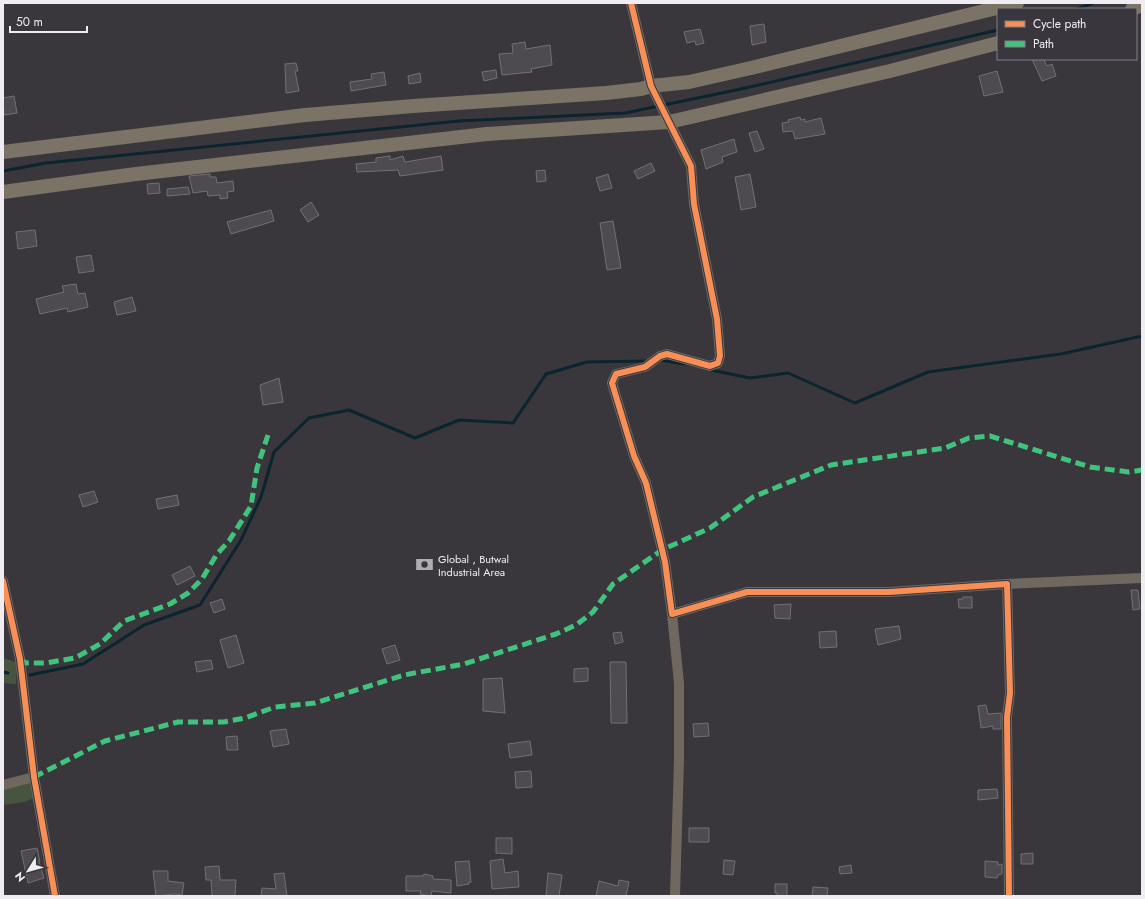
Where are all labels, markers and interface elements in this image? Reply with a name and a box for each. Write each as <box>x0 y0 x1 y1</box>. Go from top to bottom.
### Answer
scale bar <box>10 8 87 34</box>
legend <box>997 8 1137 60</box>
text: 50 m <box>16 13 43 31</box>
text: Cycle path <box>1033 15 1086 33</box>
text: Path <box>1033 35 1054 53</box>
place label: Global , Butwal Industrial Area <box>438 551 509 580</box>
bank icon: Global , Butwal Industrial Area <box>415 555 435 575</box>
north arrow <box>8 851 48 891</box>
text: N <box>11 869 29 885</box>

